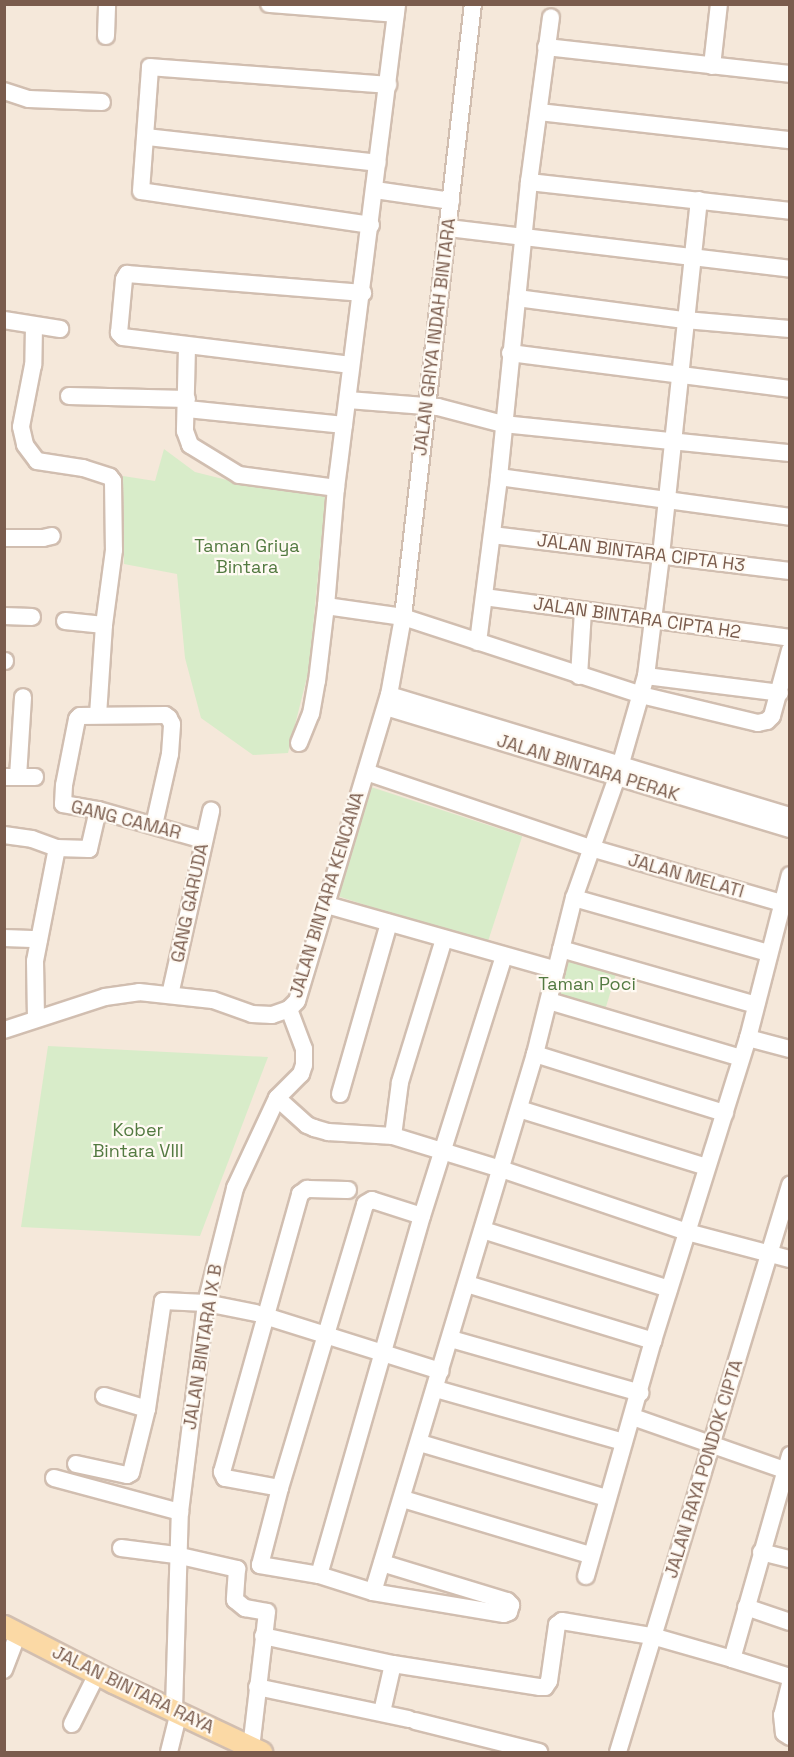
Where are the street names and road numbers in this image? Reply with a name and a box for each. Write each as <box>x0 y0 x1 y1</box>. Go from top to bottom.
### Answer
street label: JALAN GRIYA INDAH BINTARA <box>410 217 460 457</box>
street label: JALAN BINTARA CIPTA H3 <box>535 529 747 577</box>
street label: JALAN BINTARA CIPTA H2 <box>532 593 742 643</box>
street label: JALAN BINTARA PERAK <box>494 730 682 806</box>
street label: JALAN BINTARA KENCANA <box>285 789 369 1001</box>
street label: GANG CAMAR <box>69 796 183 844</box>
street label: GANG GARUDA <box>167 841 213 965</box>
street label: JALAN MELATI <box>625 849 747 903</box>
street label: JALAN BINTARA IX B <box>179 1262 227 1432</box>
street label: JALAN RAYA PONDOK CIPTA <box>660 1357 748 1581</box>
street label: JALAN BINTARA RAYA <box>48 1641 218 1739</box>

